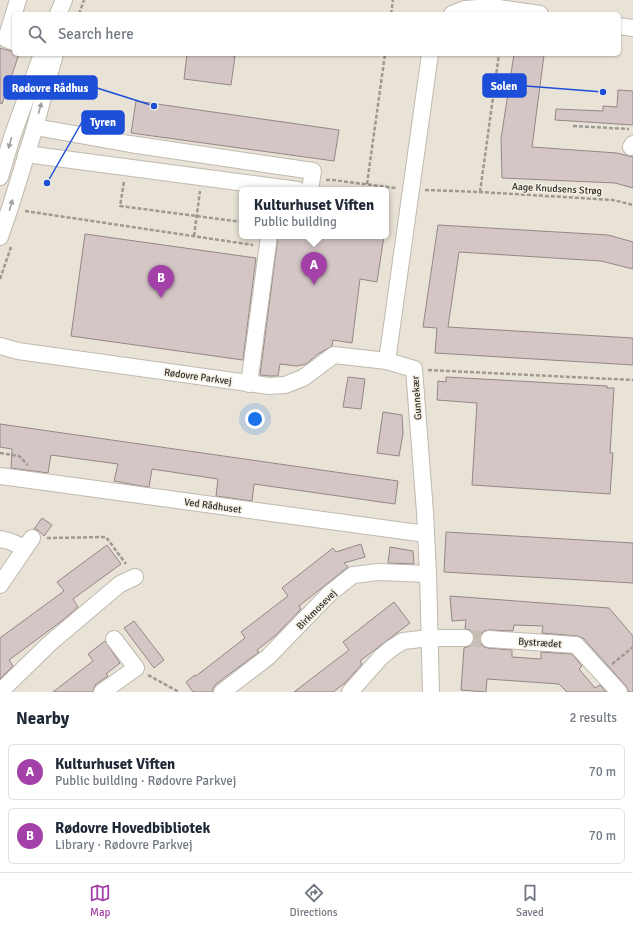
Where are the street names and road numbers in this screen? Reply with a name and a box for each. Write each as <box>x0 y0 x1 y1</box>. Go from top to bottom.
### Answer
street label: Aage Knudsens Strøg <box>512 181 602 197</box>
street label: Rødovre Parkvej <box>163 366 233 388</box>
street label: Gunnekær <box>409 375 425 420</box>
street label: Ved Rådhuset <box>183 496 243 516</box>
street label: Birkmosevej <box>294 587 340 632</box>
street label: Bystrædet <box>518 635 563 651</box>

